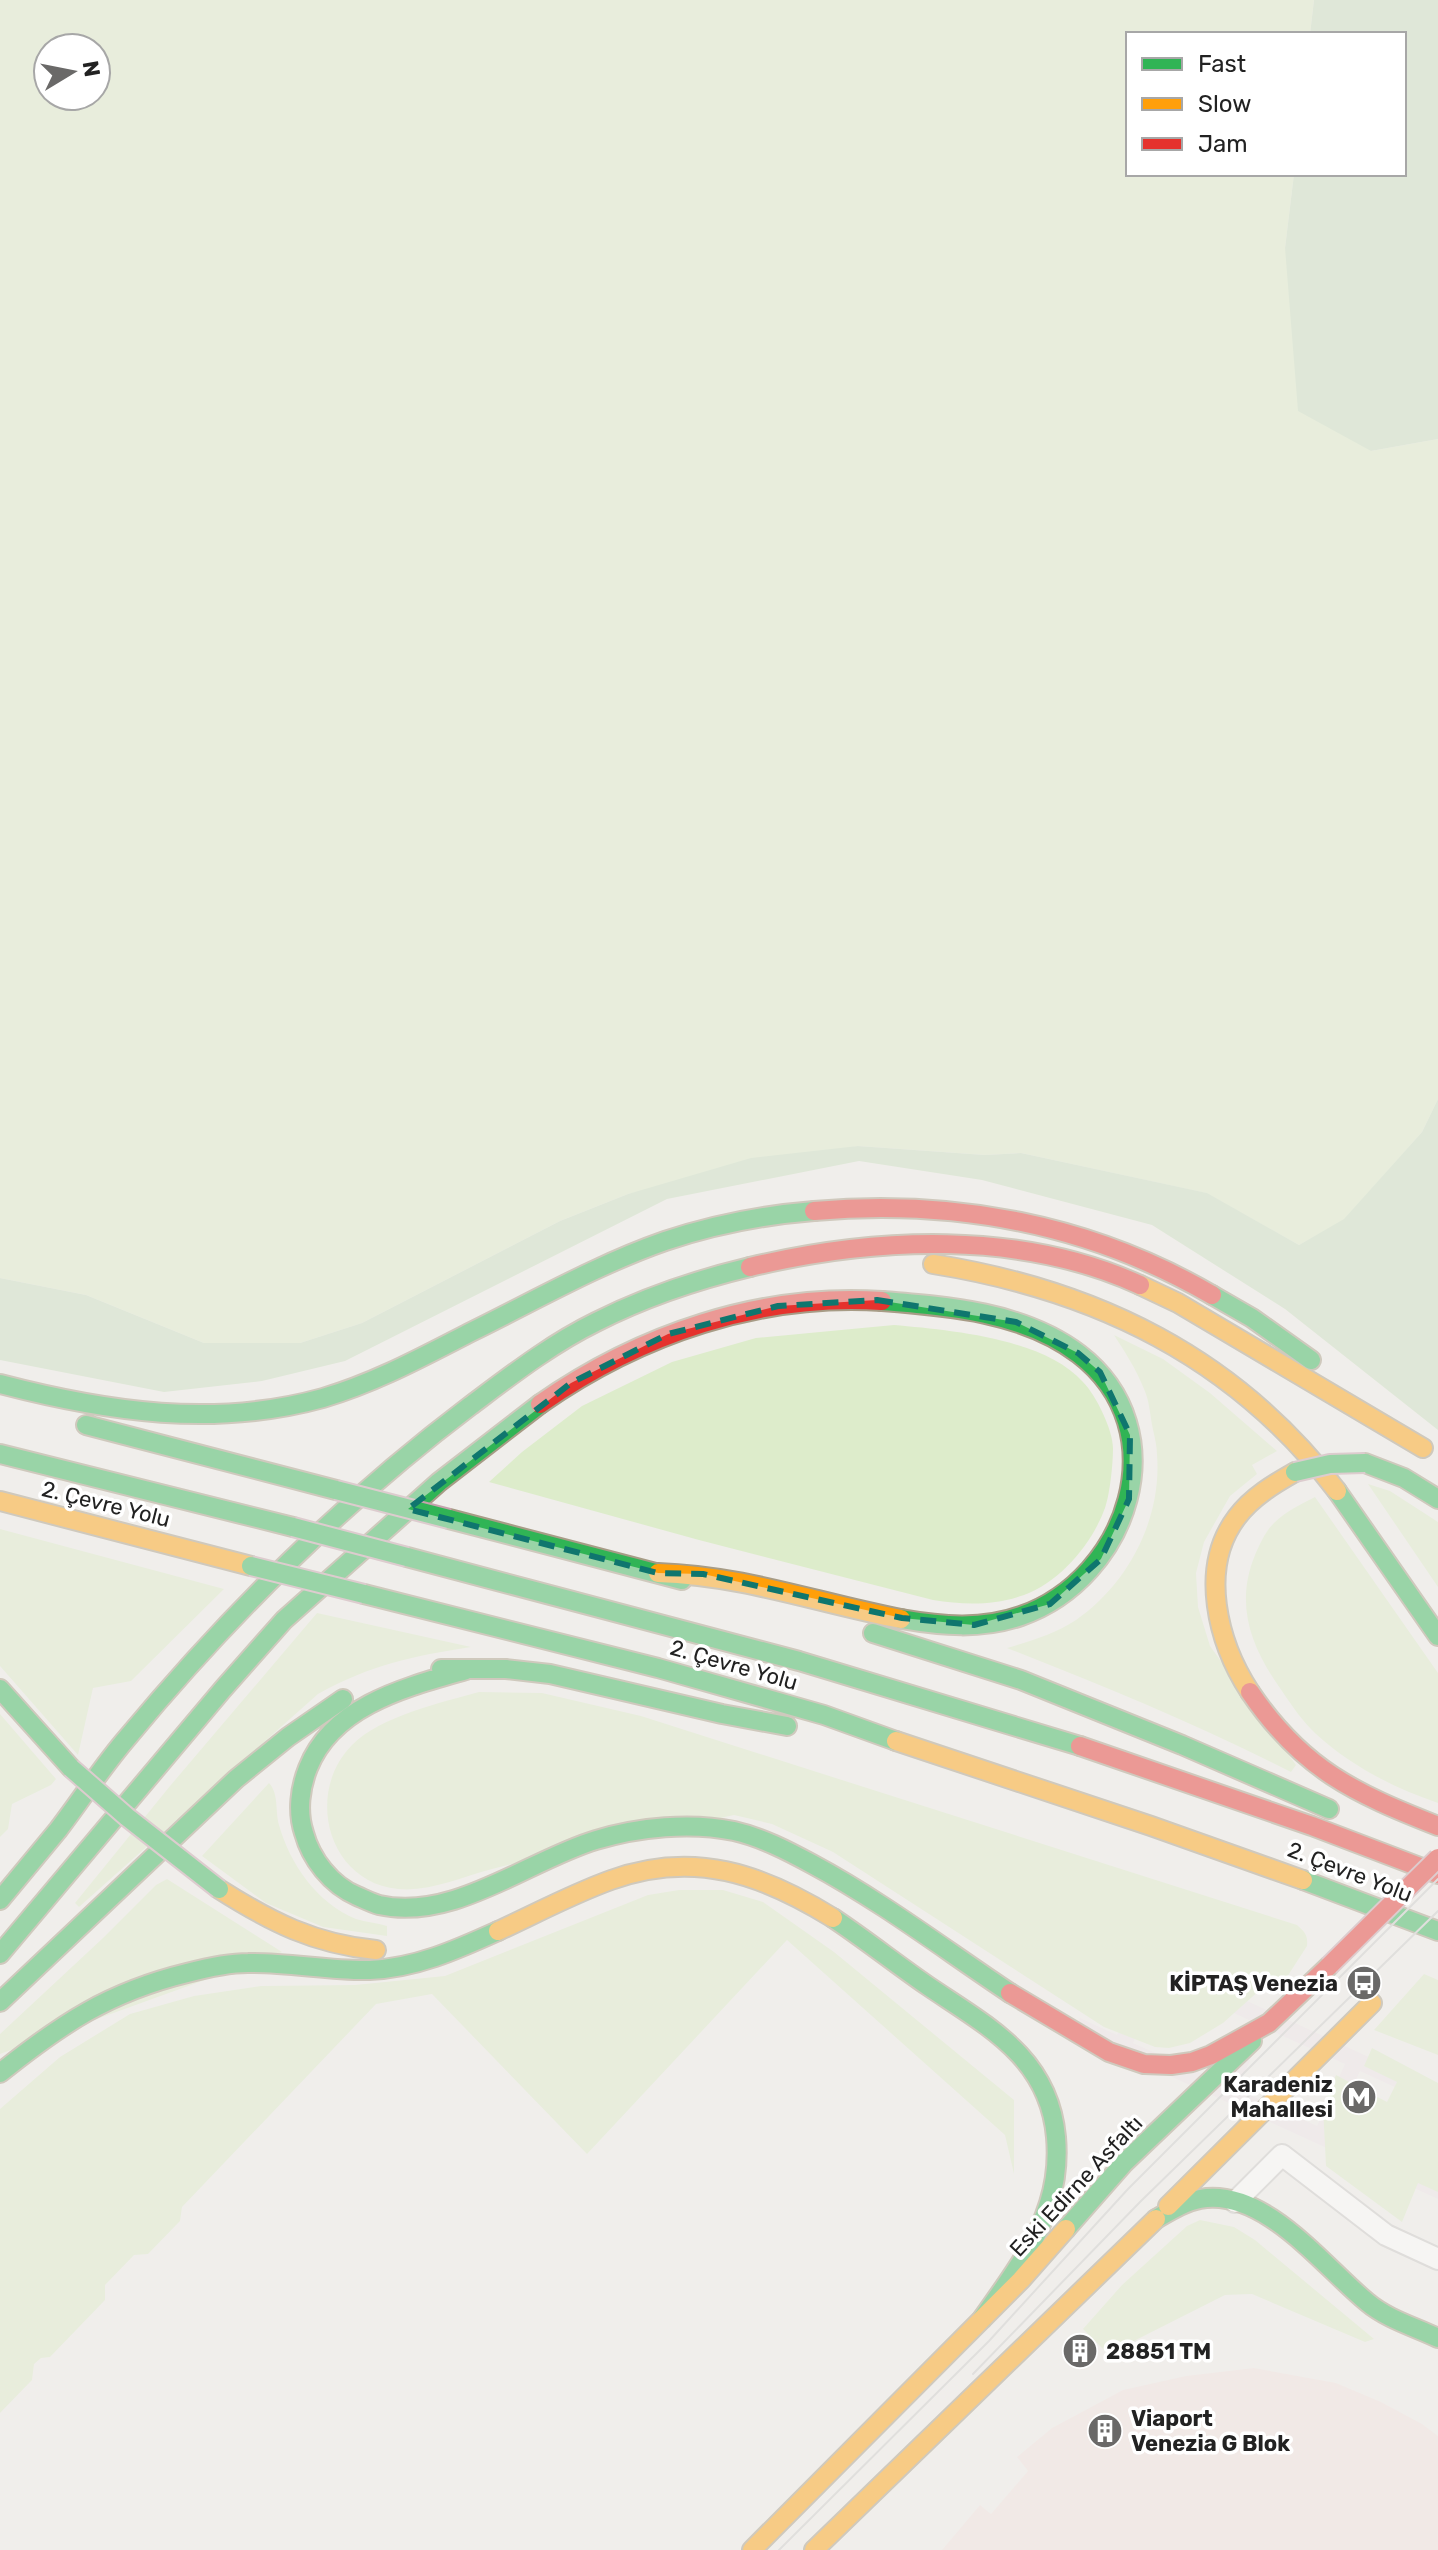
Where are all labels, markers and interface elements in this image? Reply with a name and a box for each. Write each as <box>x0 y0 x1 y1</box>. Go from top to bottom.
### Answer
north arrow <box>32 32 112 112</box>
legend <box>1126 32 1406 176</box>
text: Fast <box>1198 50 1246 78</box>
text: N <box>77 58 106 79</box>
text: Slow <box>1198 90 1251 118</box>
text: Jam <box>1198 130 1248 158</box>
street label: 2. Çevre Yolu <box>39 1475 173 1533</box>
street label: 2. Çevre Yolu <box>667 1634 801 1696</box>
street label: 2. Çevre Yolu <box>1284 1836 1416 1908</box>
bus stop icon: KİPTAŞ Venezia <box>1345 1964 1383 2002</box>
place label: KİPTAŞ Venezia <box>1169 1970 1338 1997</box>
place label: Karadeniz Mahallesi <box>1223 2071 1333 2123</box>
metro station icon: Karadeniz Mahallesi <box>1340 2078 1378 2116</box>
street label: Eski Edirne Asfaltı <box>1004 2110 1148 2262</box>
building icon: 28851 TM <box>1061 2332 1099 2370</box>
place label: 28851 TM <box>1106 2338 1211 2365</box>
place label: Viaport Venezia G Blok <box>1131 2405 1290 2457</box>
building icon: Viaport Venezia G Blok <box>1086 2412 1124 2450</box>

